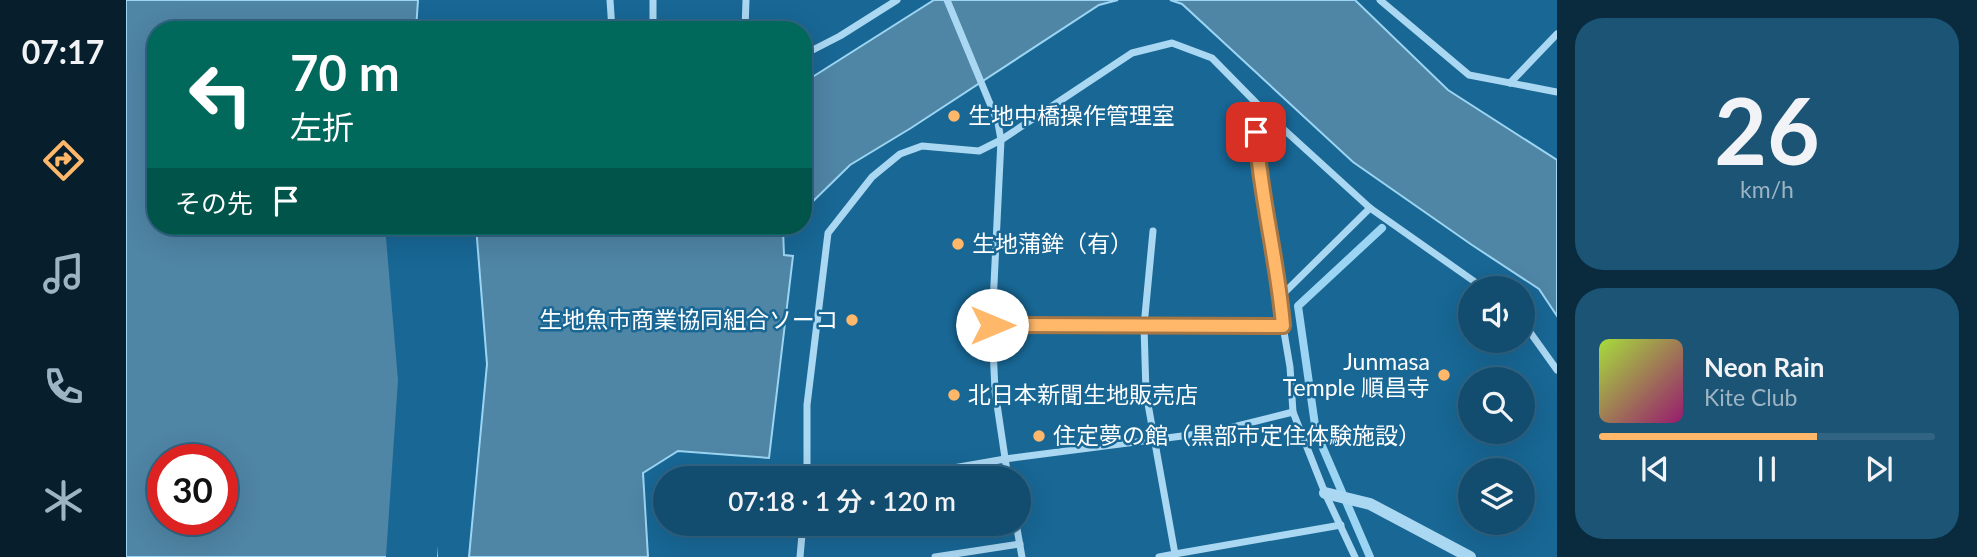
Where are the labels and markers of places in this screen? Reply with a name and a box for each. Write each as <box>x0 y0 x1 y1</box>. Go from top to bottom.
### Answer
place label: 生地中橋操作管理室 <box>968 101 1175 129</box>
pin <box>1226 102 1286 162</box>
marker: 生地中橋操作管理室 <box>946 108 962 124</box>
place label: 生地蒲鉾（有） <box>972 229 1133 257</box>
marker: 生地蒲鉾（有） <box>950 236 966 252</box>
place label: 生地魚市商業協同組合ソーコ <box>539 305 838 333</box>
marker: 生地魚市商業協同組合ソーコ <box>844 312 860 328</box>
place label: Junmasa Temple 順昌寺 <box>1283 347 1430 401</box>
marker: Junmasa Temple 順昌寺 <box>1436 367 1452 383</box>
place label: 北日本新聞生地販売店 <box>968 380 1198 408</box>
marker: 北日本新聞生地販売店 <box>946 387 962 403</box>
place label: 住定夢の館（黒部市定住体験施設） <box>1053 421 1421 449</box>
marker: 住定夢の館（黒部市定住体験施設） <box>1031 428 1047 444</box>

